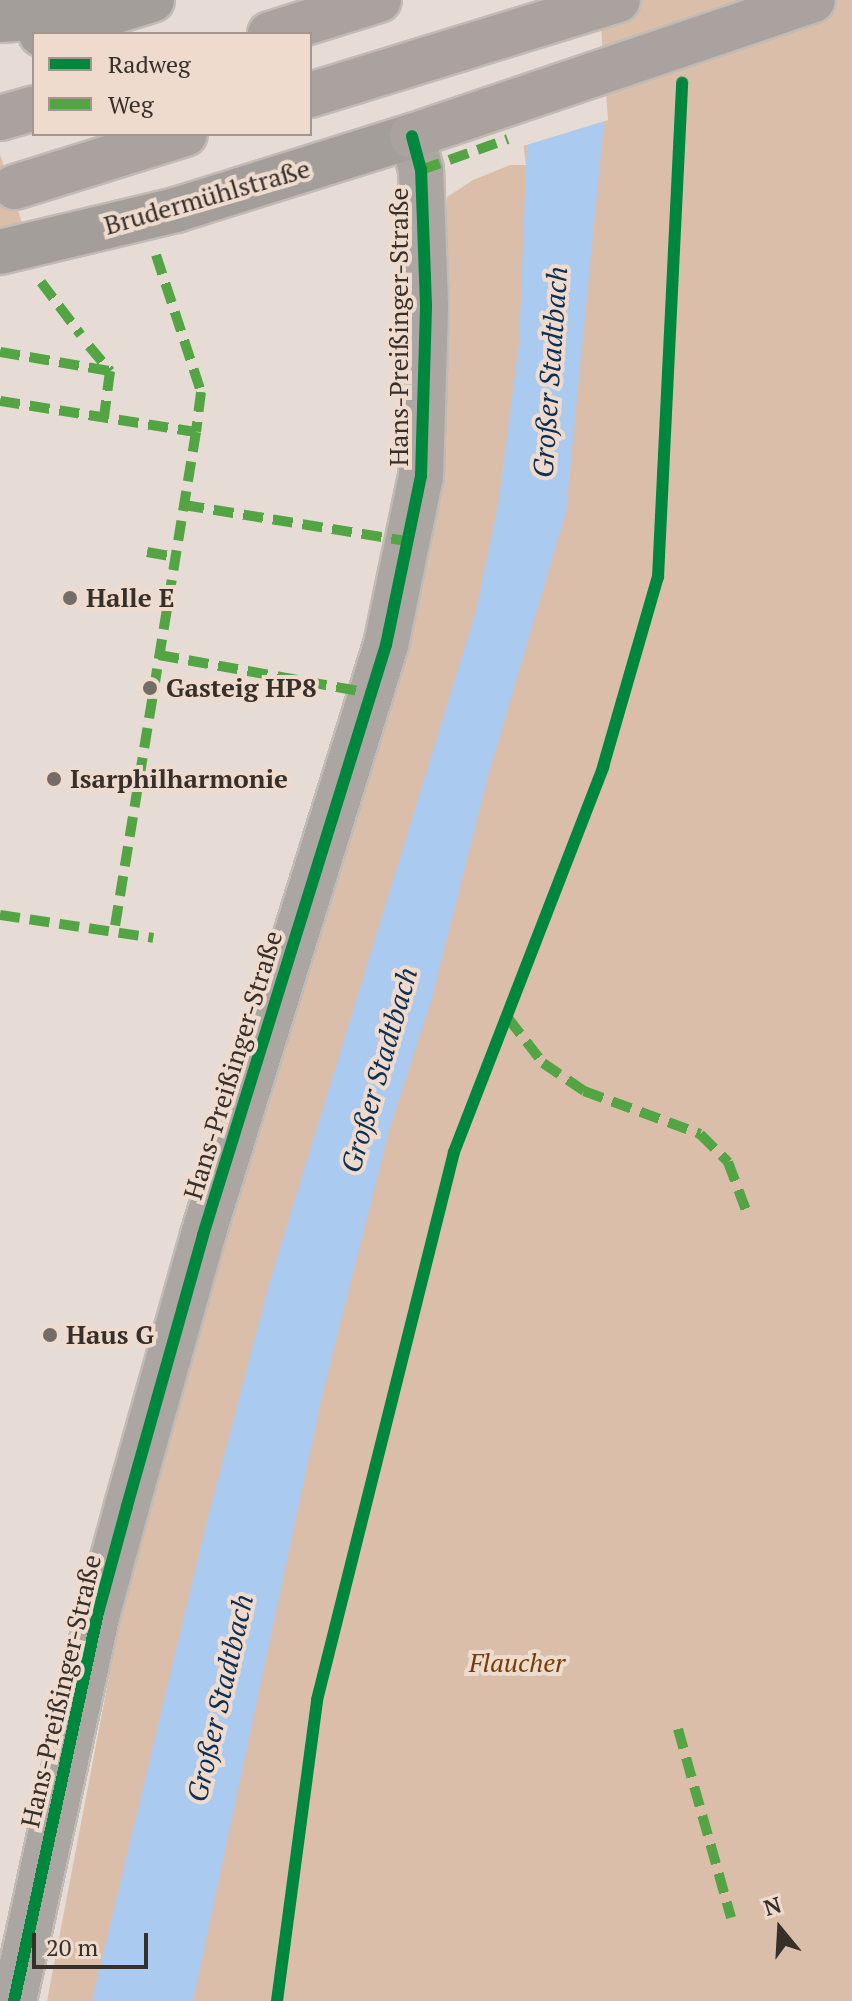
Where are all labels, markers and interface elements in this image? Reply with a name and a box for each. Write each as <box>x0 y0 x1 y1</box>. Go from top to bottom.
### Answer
legend <box>32 32 312 136</box>
text: Radweg <box>108 48 191 80</box>
text: Weg <box>108 88 154 120</box>
street label: Brudermühlstraße <box>101 153 313 241</box>
street label: Hans-Preißinger-Straße <box>383 187 415 467</box>
water label: Großer Stadtbach <box>526 265 574 479</box>
place label: Halle E <box>86 582 174 614</box>
marker: Halle E <box>61 589 79 607</box>
place label: Gasteig HP8 <box>166 672 317 704</box>
marker: Gasteig HP8 <box>141 679 159 697</box>
place label: Isarphilharmonie <box>70 763 288 795</box>
marker: Isarphilharmonie <box>45 770 63 788</box>
street label: Hans-Preißinger-Straße <box>177 927 289 1203</box>
water label: Großer Stadtbach <box>334 964 424 1176</box>
place label: Haus G <box>66 1319 154 1351</box>
marker: Haus G <box>41 1326 59 1344</box>
street label: Hans-Preißinger-Straße <box>14 1551 108 1831</box>
water label: Großer Stadtbach <box>180 1591 260 1805</box>
park label: Flaucher <box>469 1647 565 1679</box>
north arrow <box>740 1889 820 1969</box>
text: N <box>760 1889 785 1922</box>
scale bar <box>36 1917 152 1967</box>
text: 20 m <box>46 1931 98 1963</box>

